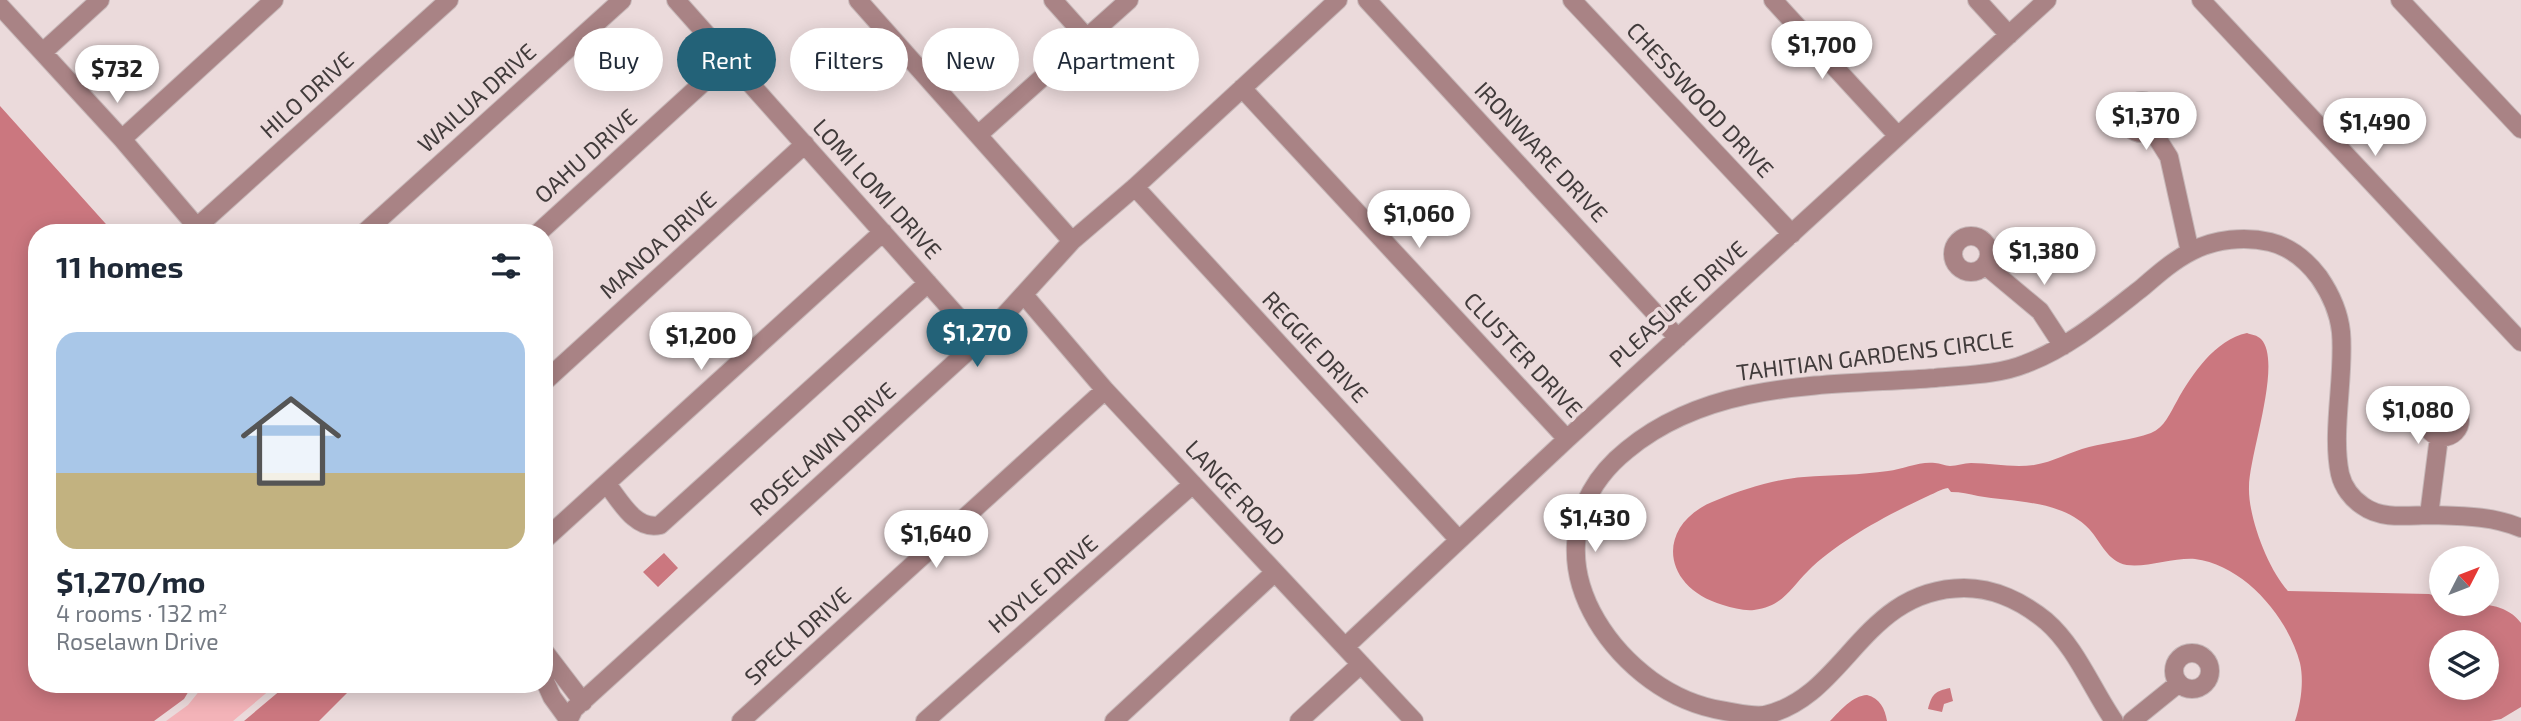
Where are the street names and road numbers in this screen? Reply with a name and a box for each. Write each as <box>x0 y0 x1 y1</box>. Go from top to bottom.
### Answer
street label: CHESSWOOD DRIVE <box>1621 16 1780 183</box>
street label: WAILUA DRIVE <box>411 37 541 158</box>
street label: HILO DRIVE <box>254 45 359 143</box>
street label: IRONWARE DRIVE <box>1469 75 1614 227</box>
street label: OAHU DRIVE <box>528 102 642 208</box>
street label: LOMI LOMI DRIVE <box>808 113 948 264</box>
street label: MANOA DRIVE <box>593 185 721 304</box>
street label: PLEASURE DRIVE <box>1603 234 1752 372</box>
street label: REGGIE DRIVE <box>1257 285 1374 408</box>
street label: CLUSTER DRIVE <box>1459 286 1589 423</box>
street label: TAHITIAN GARDENS CIRCLE <box>1735 324 2015 386</box>
street label: ROSELAWN DRIVE <box>744 375 901 521</box>
street label: LANGE ROAD <box>1180 434 1292 551</box>
street label: HOYLE DRIVE <box>982 528 1103 638</box>
street label: SPECK DRIVE <box>738 580 856 690</box>

